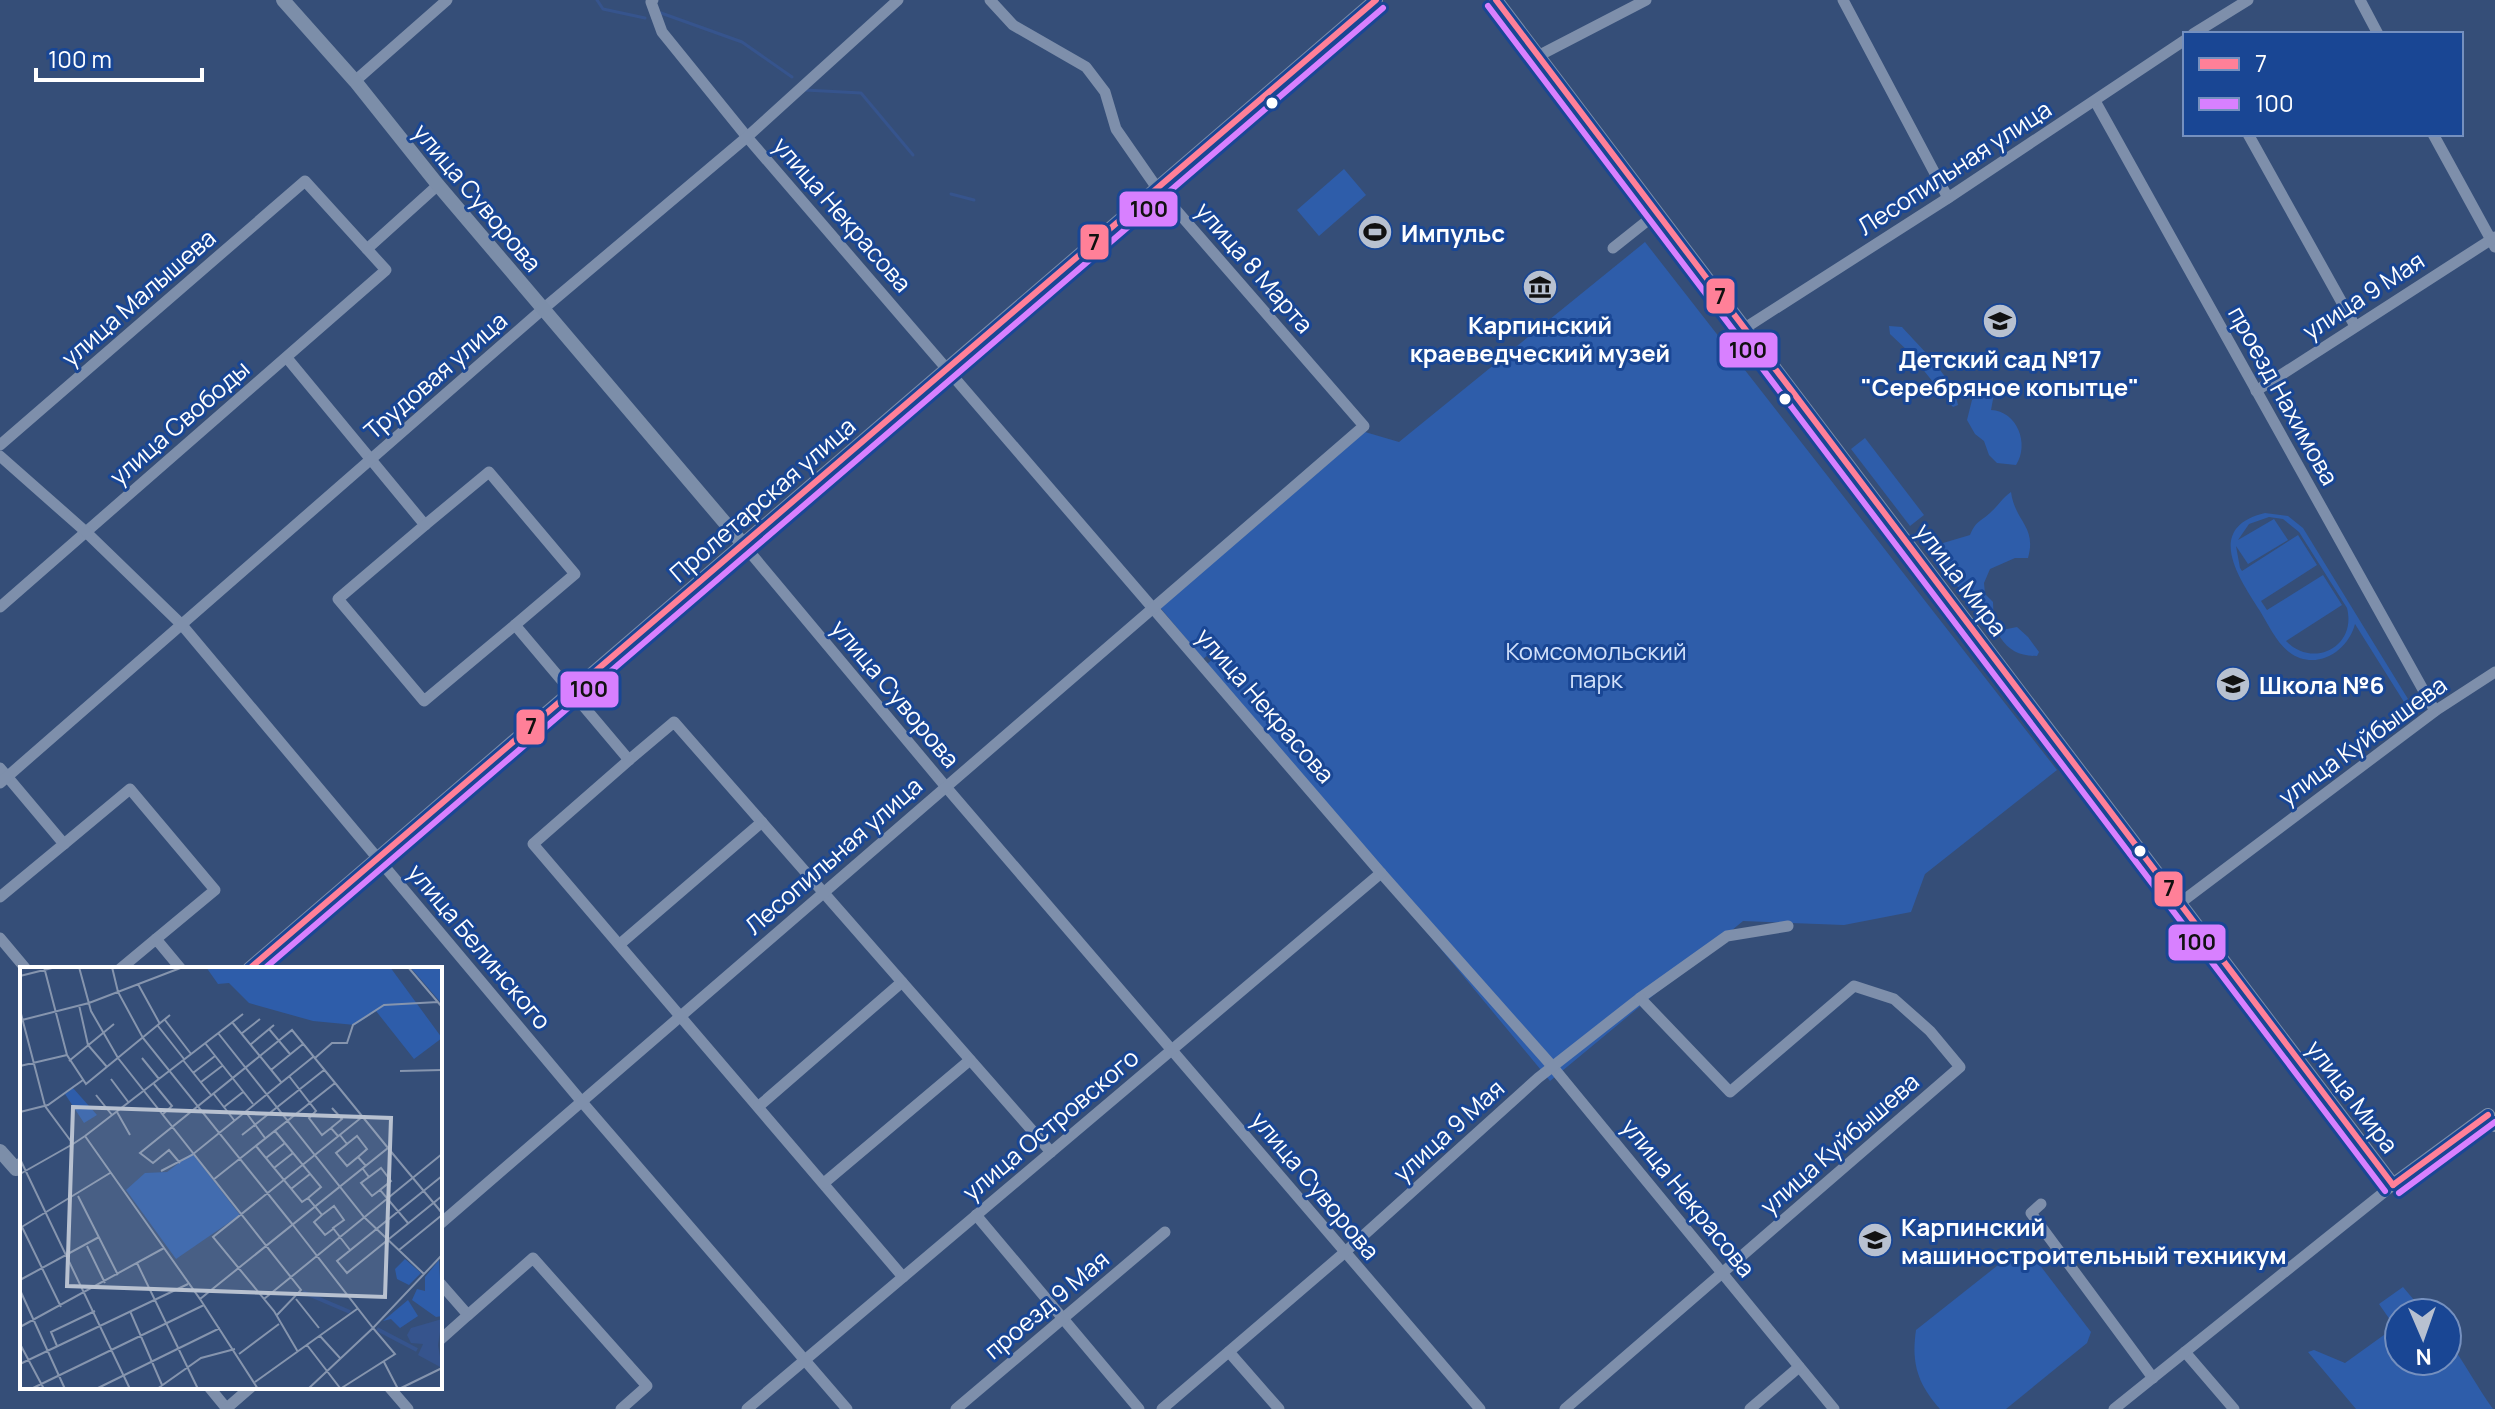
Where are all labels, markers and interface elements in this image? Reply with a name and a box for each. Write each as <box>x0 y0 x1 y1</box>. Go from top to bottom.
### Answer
scale bar <box>36 32 202 82</box>
legend <box>2183 32 2463 136</box>
text: 100 m <box>48 42 112 75</box>
text: 7 <box>2255 46 2267 79</box>
text: 100 <box>2255 86 2294 119</box>
street label: Лесопильная улица <box>1851 92 2057 242</box>
unlabelled marker <box>1264 95 1280 111</box>
street label: улица Суворова <box>406 116 550 278</box>
street label: улица Некрасова <box>766 129 920 299</box>
line badge: 100 <box>1118 190 1179 228</box>
text: 100 <box>1130 194 1168 224</box>
street label: улица 8 Марта <box>1189 194 1321 340</box>
sports icon: Импульс <box>1356 213 1394 251</box>
place label: Импульс <box>1401 216 1505 249</box>
street label: улица Малышева <box>54 221 222 373</box>
line badge: 7 <box>1079 223 1110 261</box>
text: 7 <box>1088 227 1100 257</box>
street label: улица 9 Мая <box>2296 243 2430 347</box>
museum icon: Карпинский краеведческий музей <box>1521 268 1559 306</box>
line badge: 7 <box>1705 277 1736 315</box>
text: 7 <box>1714 281 1726 311</box>
street label: проезд Нахимова <box>2221 300 2347 490</box>
school or university icon: Детский сад №17 "Серебряное копытце" <box>1981 302 2019 340</box>
street label: Трудовая улица <box>356 304 514 446</box>
place label: Карпинский краеведческий музей <box>1410 308 1670 369</box>
line badge: 100 <box>1718 331 1779 369</box>
text: 100 <box>1729 335 1767 365</box>
place label: Детский сад №17 "Серебряное копытце" <box>1861 342 2139 403</box>
street label: улица Свободы <box>102 352 256 492</box>
unlabelled marker <box>1777 391 1793 407</box>
street label: Пролетарская улица <box>662 409 862 589</box>
street label: улица Мира <box>1909 516 2015 642</box>
street label: улица Суворова <box>824 612 968 774</box>
street label: улица Некрасова <box>1189 620 1343 790</box>
park label: Комсомольский парк <box>1505 634 1687 695</box>
school or university icon: Школа №6 <box>2214 665 2252 703</box>
place label: Школа №6 <box>2259 668 2384 701</box>
street label: улица Куйбышева <box>2271 668 2453 812</box>
line badge: 100 <box>559 670 620 709</box>
text: 100 <box>570 674 608 704</box>
line badge: 7 <box>515 708 546 746</box>
text: 7 <box>525 711 537 741</box>
street label: Лесопильная улица <box>737 769 929 941</box>
unlabelled marker <box>2132 843 2148 859</box>
street label: улица Белинского <box>401 856 559 1036</box>
line badge: 7 <box>2153 870 2184 908</box>
text: 7 <box>2163 873 2175 903</box>
line badge: 100 <box>2167 923 2227 962</box>
text: 100 <box>2178 927 2216 957</box>
inset map <box>20 967 442 1389</box>
street label: улица Мира <box>2300 1033 2406 1159</box>
street label: улица Островского <box>955 1040 1145 1208</box>
street label: улица Куйбышева <box>1752 1065 1926 1221</box>
street label: улица 9 Мая <box>1385 1071 1511 1189</box>
street label: улица Суворова <box>1244 1104 1388 1266</box>
street label: улица Некрасова <box>1615 1111 1763 1283</box>
place label: Карпинский машиностроительный техникум <box>1901 1210 2287 1271</box>
school or university icon: Карпинский машиностроительный техникум <box>1856 1221 1894 1259</box>
street label: проезд 9 Мая <box>977 1242 1115 1366</box>
north arrow <box>2383 1297 2463 1377</box>
text: N <box>2415 1342 2432 1372</box>

